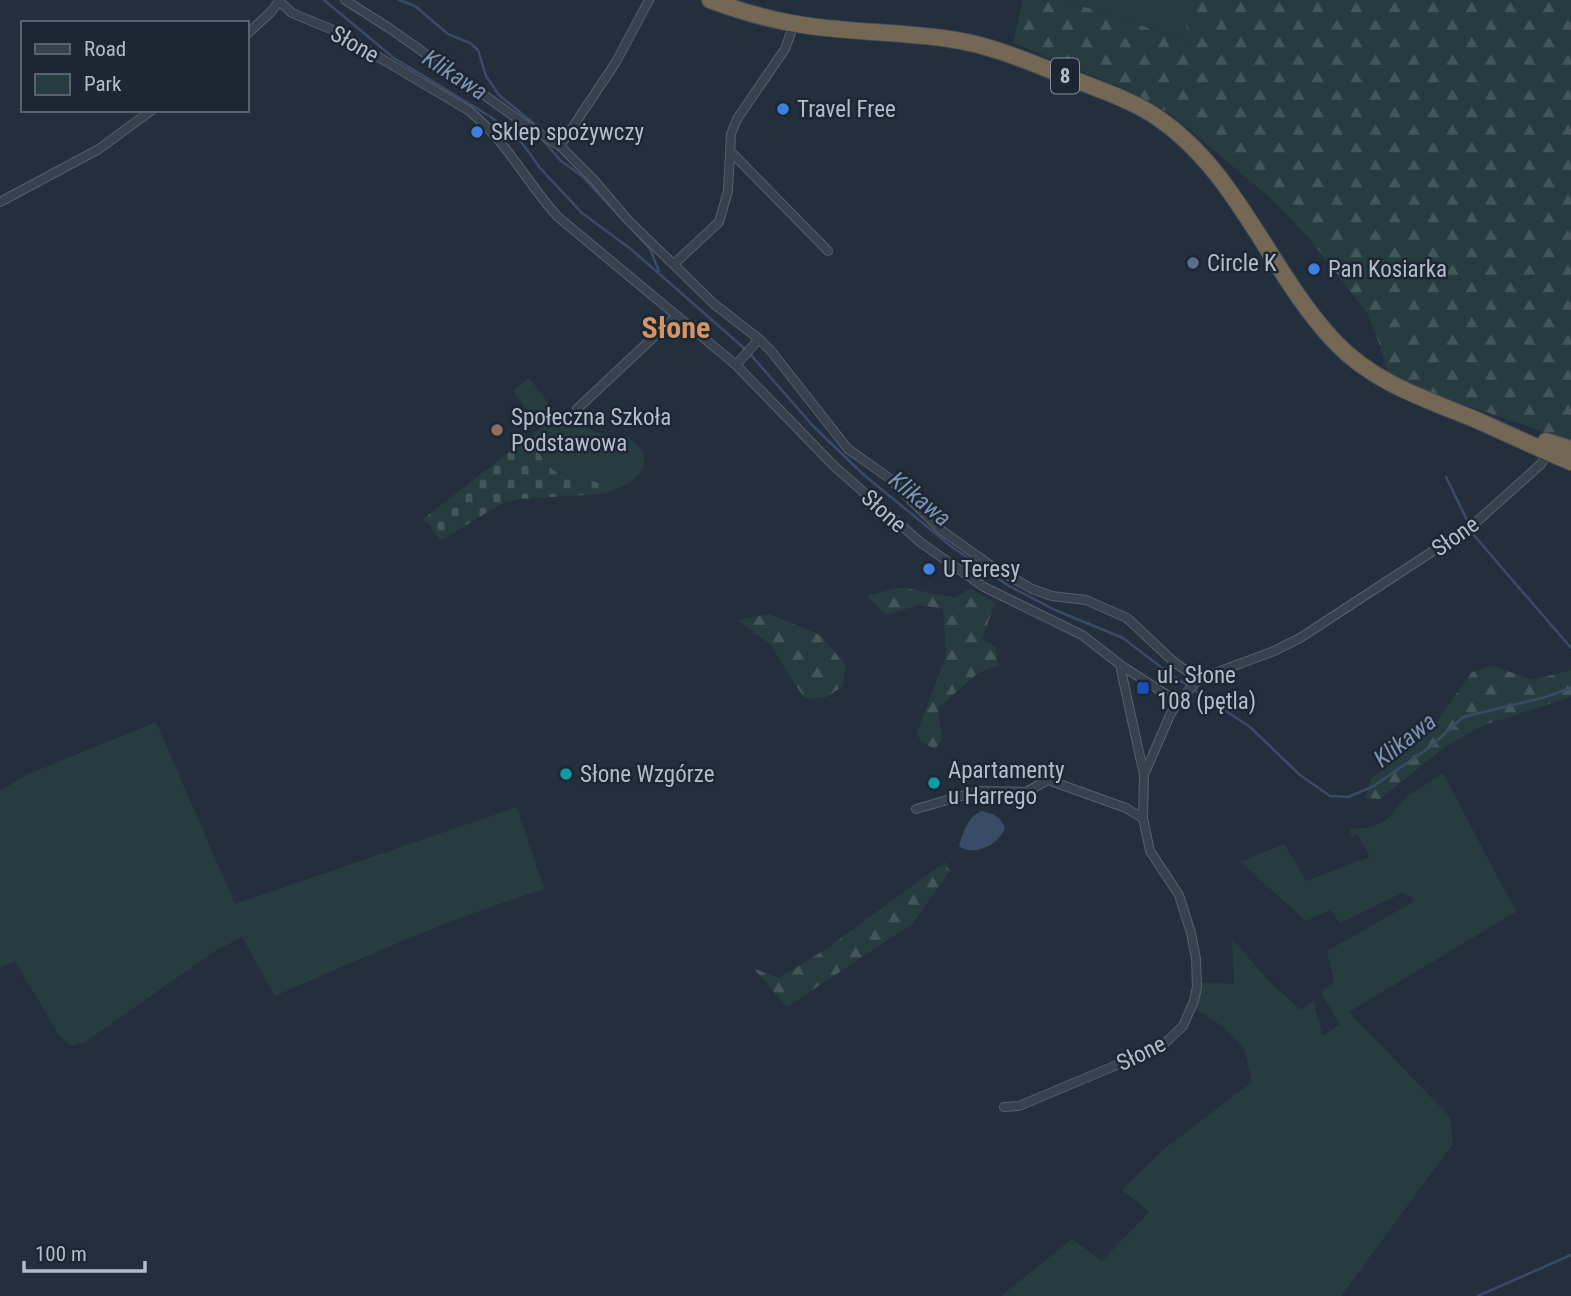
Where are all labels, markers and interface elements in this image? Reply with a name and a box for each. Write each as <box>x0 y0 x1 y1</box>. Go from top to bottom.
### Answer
street label: Słone <box>326 20 384 69</box>
legend <box>21 21 248 112</box>
text: Road <box>84 37 126 61</box>
water label: Klikawa <box>417 44 493 106</box>
road number: 8 <box>1051 58 1079 94</box>
text: Park <box>84 72 122 96</box>
place label: Travel Free <box>797 96 896 123</box>
marker: Travel Free <box>775 101 791 117</box>
place label: Sklep spożywczy <box>491 119 645 146</box>
marker: Sklep spożywczy <box>469 124 485 140</box>
place label: Circle K <box>1207 250 1277 277</box>
marker: Circle K <box>1185 255 1201 271</box>
place label: Pan Kosiarka <box>1328 256 1447 283</box>
marker: Pan Kosiarka <box>1306 261 1322 277</box>
district label: Słone <box>642 310 710 345</box>
place label: Społeczna Szkoła Podstawowa <box>511 404 671 457</box>
marker: Społeczna Szkoła Podstawowa <box>489 422 505 438</box>
water label: Klikawa <box>883 466 957 532</box>
street label: Słone <box>856 484 912 539</box>
street label: Słone <box>1427 511 1484 562</box>
place label: U Teresy <box>943 556 1020 583</box>
marker: U Teresy <box>921 561 937 577</box>
place label: ul. Słone 108 (pętla) <box>1157 662 1256 715</box>
marker: ul. Słone 108 (pętla) <box>1135 680 1151 696</box>
water label: Klikawa <box>1368 707 1442 773</box>
place label: Apartamenty u Harrego <box>948 757 1065 810</box>
place label: Słone Wzgórze <box>580 761 714 788</box>
marker: Słone Wzgórze <box>558 766 574 782</box>
marker: Apartamenty u Harrego <box>926 775 942 791</box>
street label: Słone <box>1112 1030 1170 1077</box>
scale bar <box>24 1230 145 1274</box>
text: 100 m <box>35 1242 87 1266</box>

